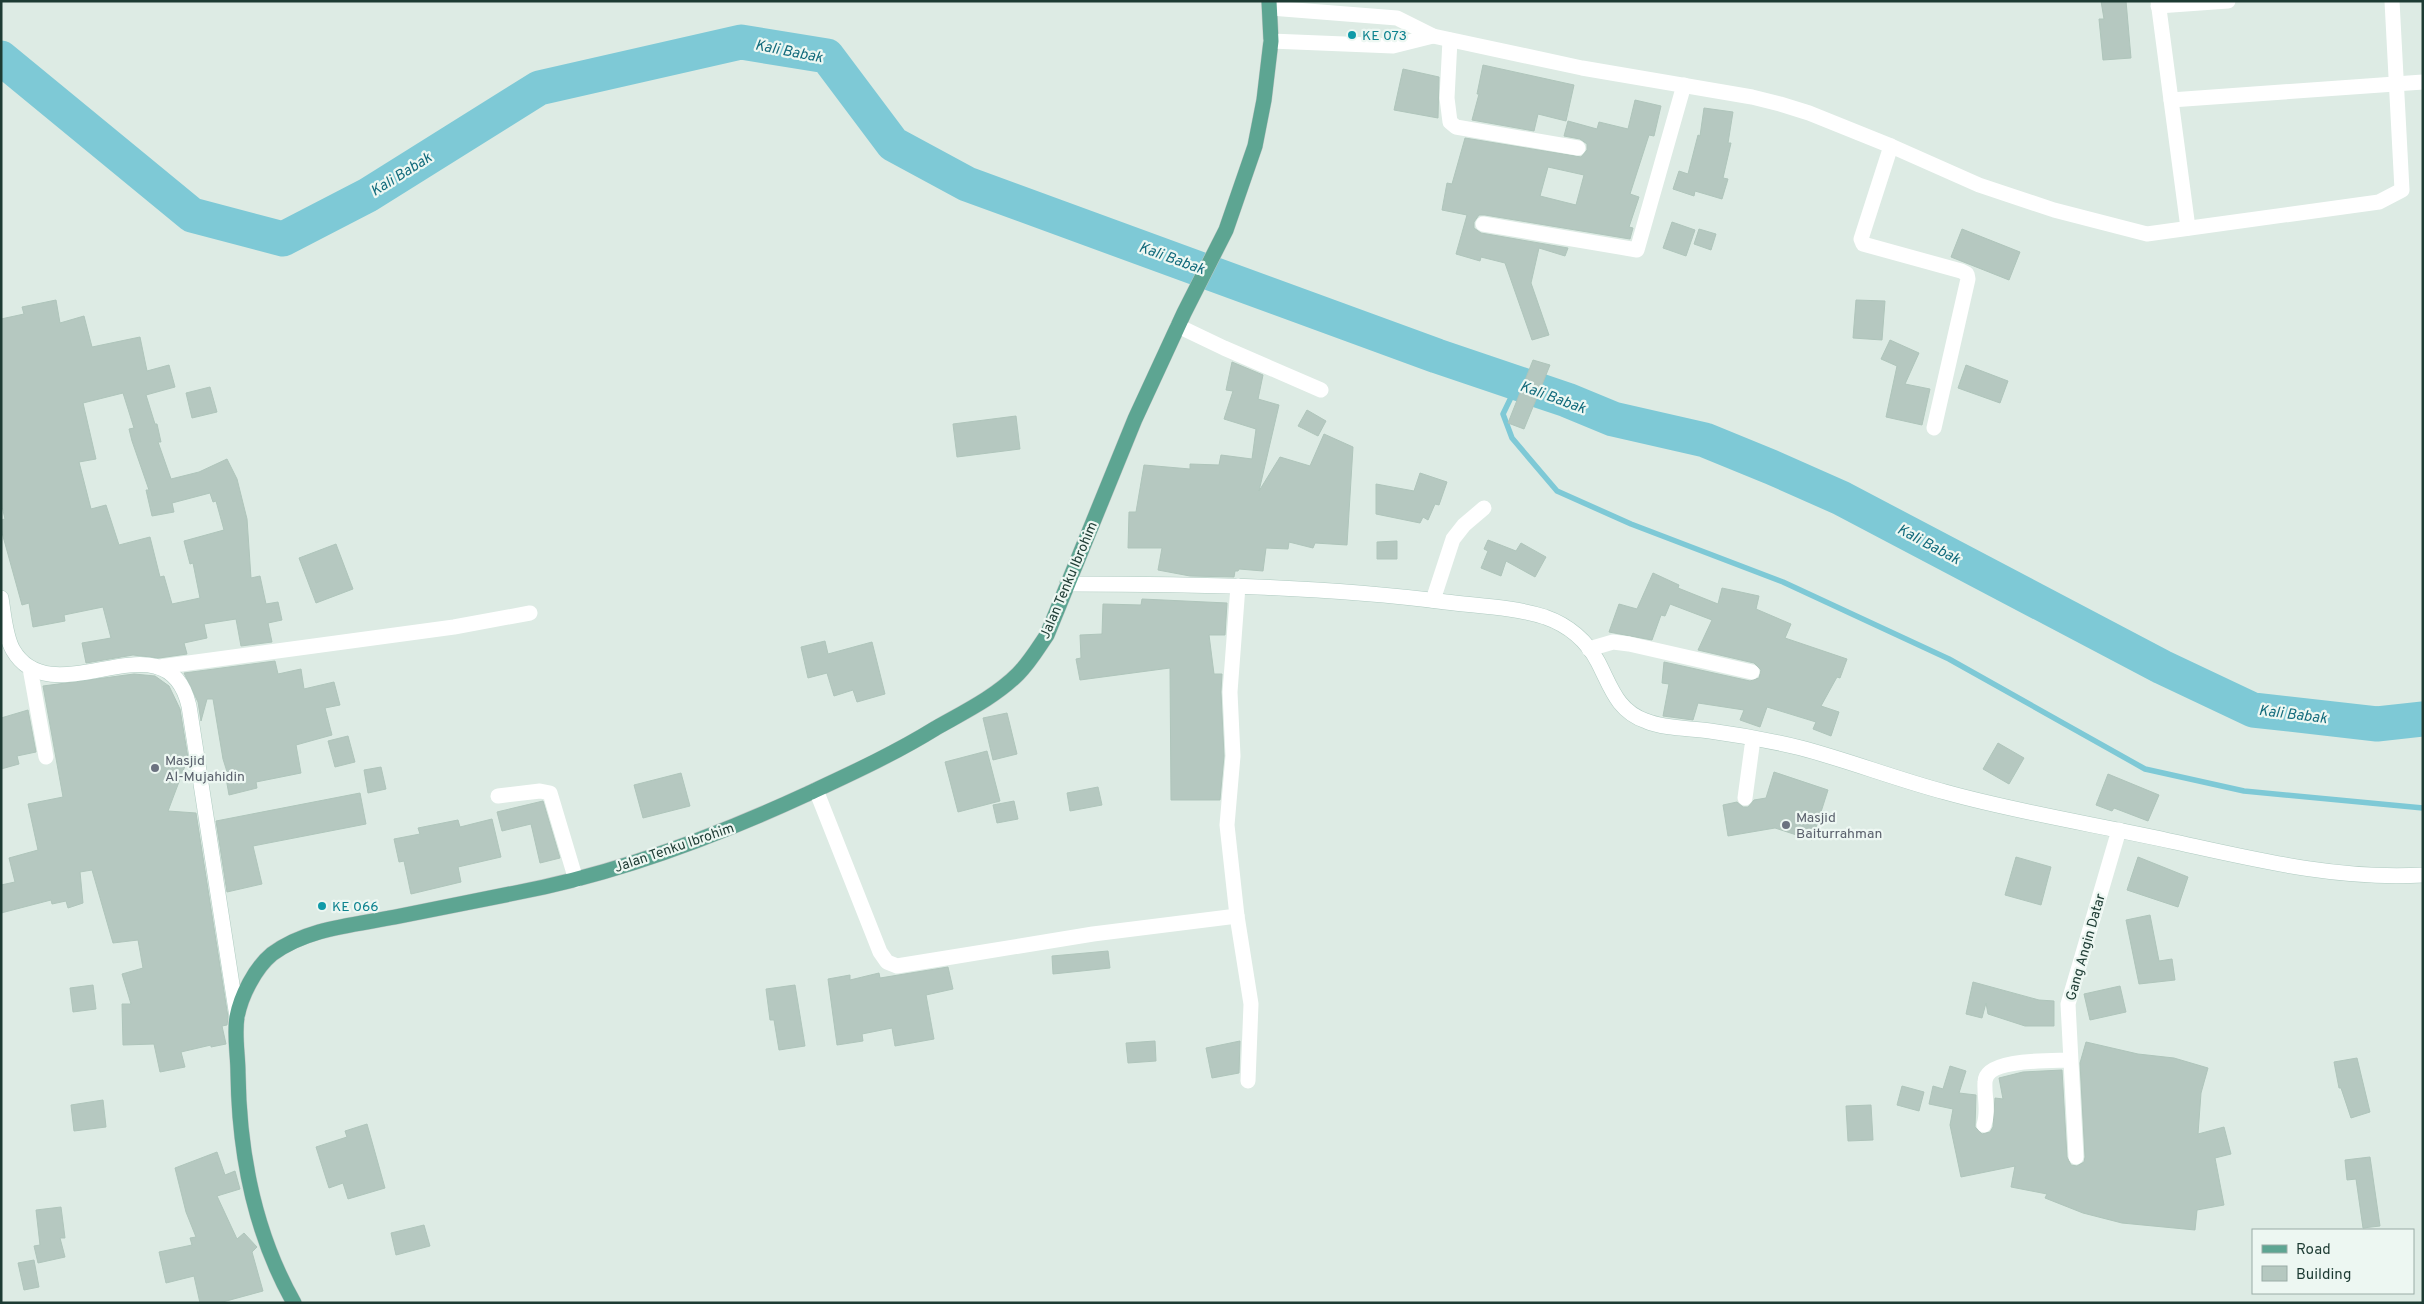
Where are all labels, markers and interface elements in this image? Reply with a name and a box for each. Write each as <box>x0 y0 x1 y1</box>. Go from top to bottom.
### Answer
place label: KE 073 <box>1362 28 1407 45</box>
marker: KE 073 <box>1346 29 1358 41</box>
water label: Kali Babak <box>753 37 825 68</box>
water label: Kali Babak <box>368 149 436 202</box>
water label: Kali Babak <box>1136 239 1207 280</box>
water label: Kali Babak <box>1517 378 1588 419</box>
street label: Jalan Tenku Ibrohim <box>1037 519 1102 642</box>
water label: Kali Babak <box>1894 521 1963 570</box>
water label: Kali Babak <box>2258 702 2328 729</box>
place label: Masjid Al-Mujahidin <box>165 753 245 786</box>
marker: Masjid Al-Mujahidin <box>149 762 161 774</box>
place label: Masjid Baiturrahman <box>1796 810 1882 843</box>
marker: Masjid Baiturrahman <box>1780 819 1792 831</box>
street label: Jalan Tenku Ibrohim <box>612 820 737 877</box>
street label: Gang Angin Datar <box>2063 891 2110 1003</box>
place label: KE 066 <box>332 899 379 916</box>
marker: KE 066 <box>316 900 328 912</box>
legend <box>2252 1229 2414 1294</box>
text: Road <box>2296 1241 2331 1260</box>
text: Building <box>2296 1266 2351 1285</box>

